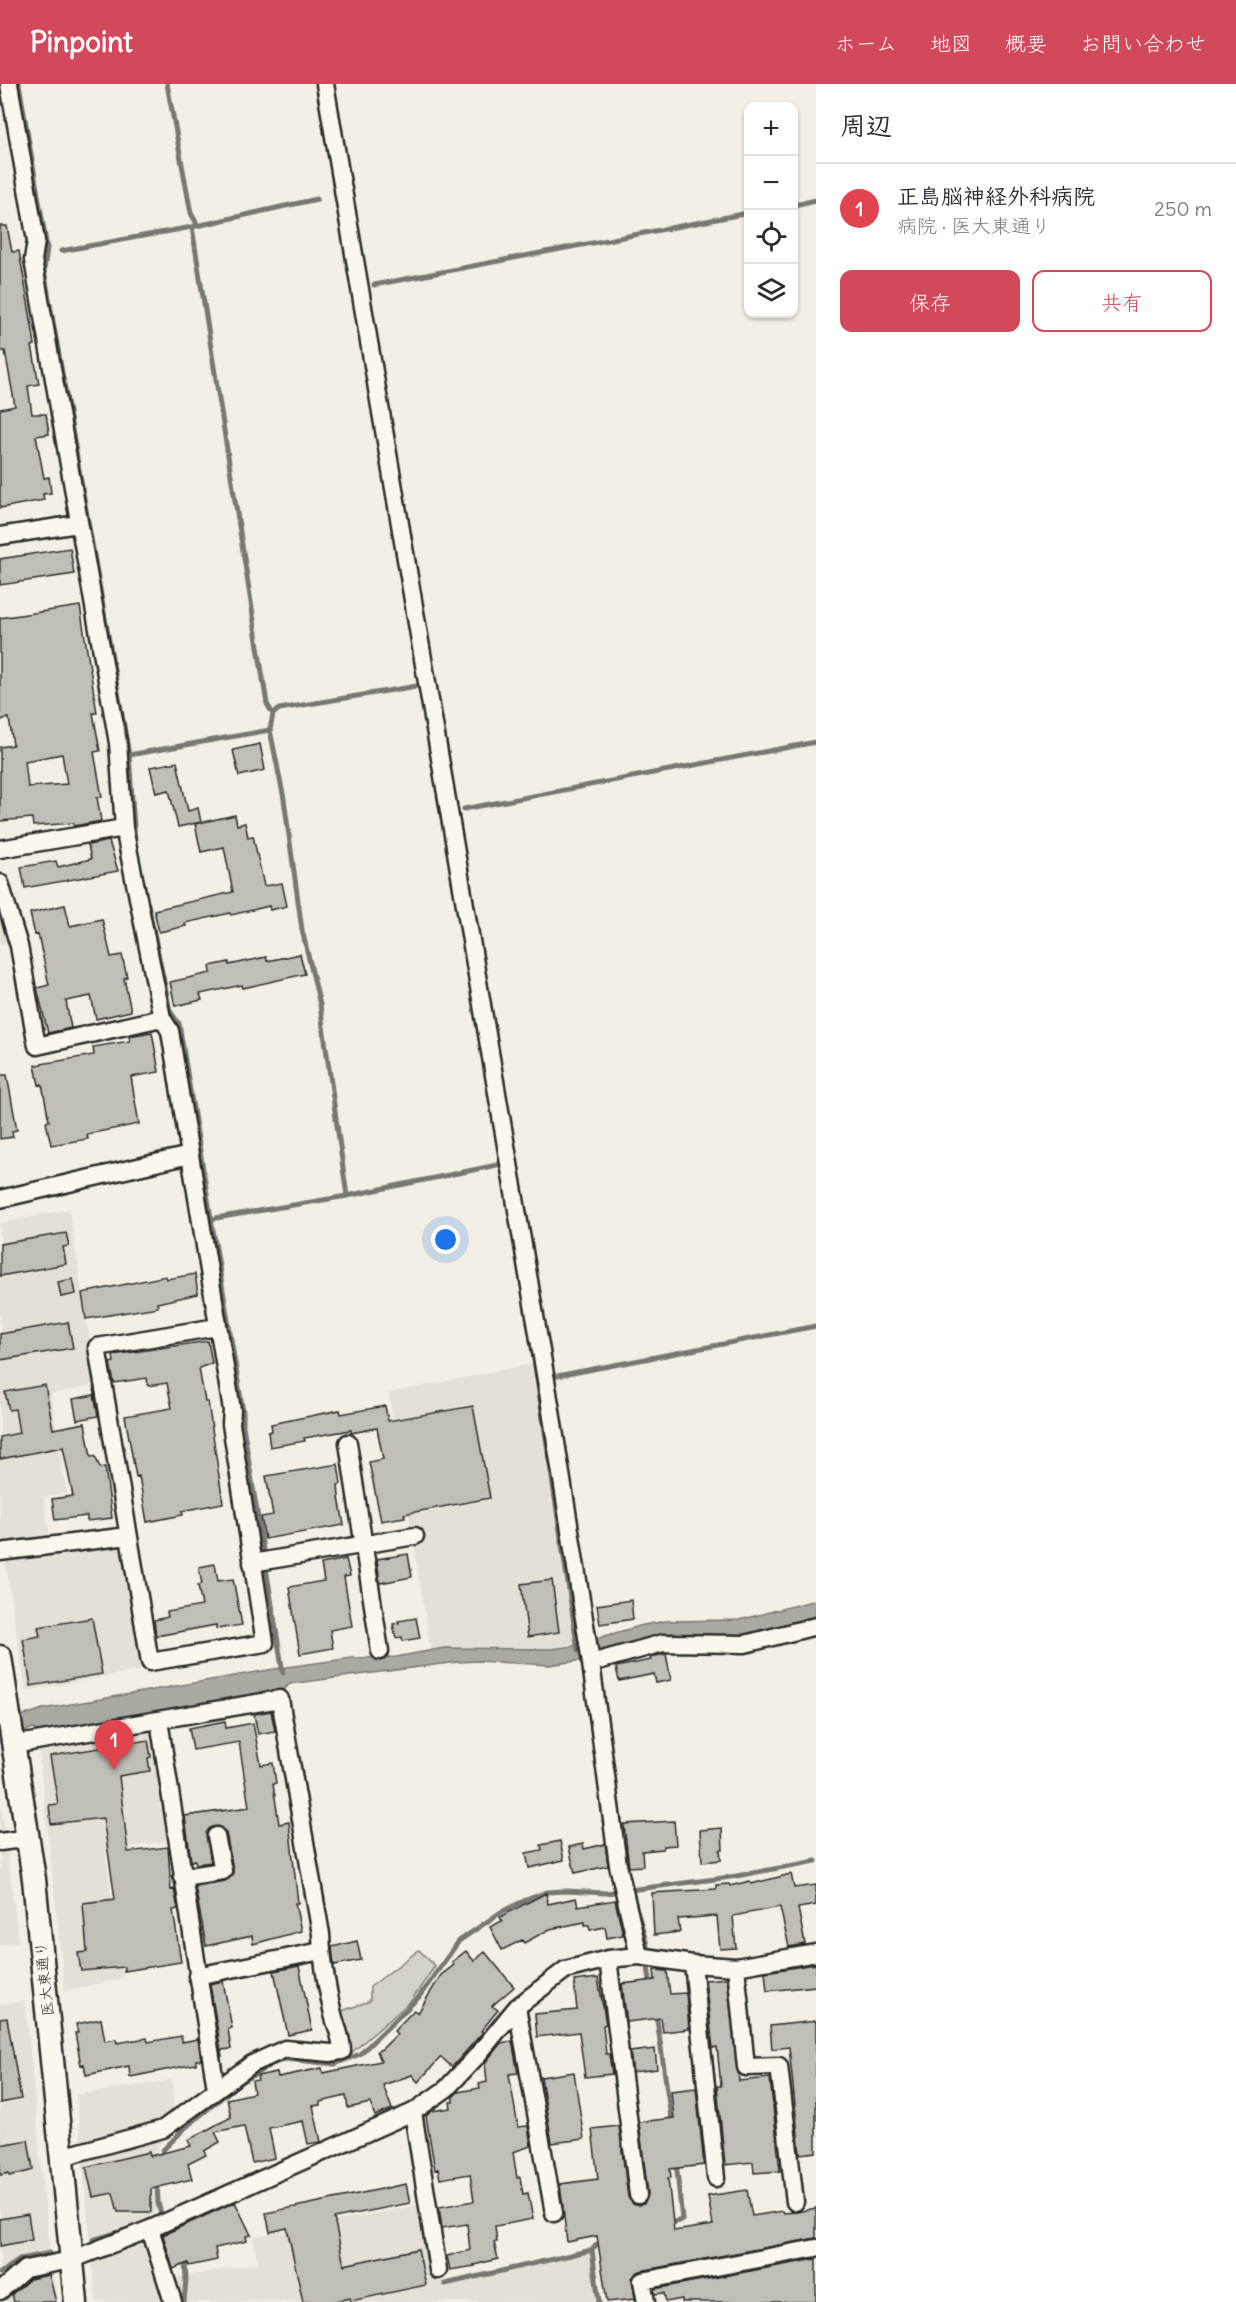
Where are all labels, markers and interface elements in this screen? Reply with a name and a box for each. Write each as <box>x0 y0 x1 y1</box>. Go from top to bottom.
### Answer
text: Pinpoint <box>30 24 133 60</box>
text: ホーム <box>835 30 897 57</box>
text: 地図 <box>930 30 972 57</box>
text: 概要 <box>1005 30 1047 57</box>
text: お問い合わせ <box>1080 30 1206 57</box>
map controls <box>744 102 798 318</box>
button: + <box>744 102 798 156</box>
text: 周辺 <box>840 109 892 142</box>
button: − <box>744 156 798 210</box>
text: 正島脳神経外科病院 <box>897 182 1095 210</box>
text: 1 <box>856 196 863 221</box>
text: 250 m <box>1154 196 1212 221</box>
button: locate <box>744 210 798 264</box>
text: 病院 · 医大東通り <box>897 213 1051 238</box>
button: layers <box>744 264 798 318</box>
button: 保存 <box>840 270 1020 332</box>
button: 共有 <box>1032 270 1212 332</box>
your location <box>431 1225 460 1254</box>
pin: 1 <box>94 1720 134 1770</box>
street label: 医大東通り <box>31 1941 57 2017</box>

